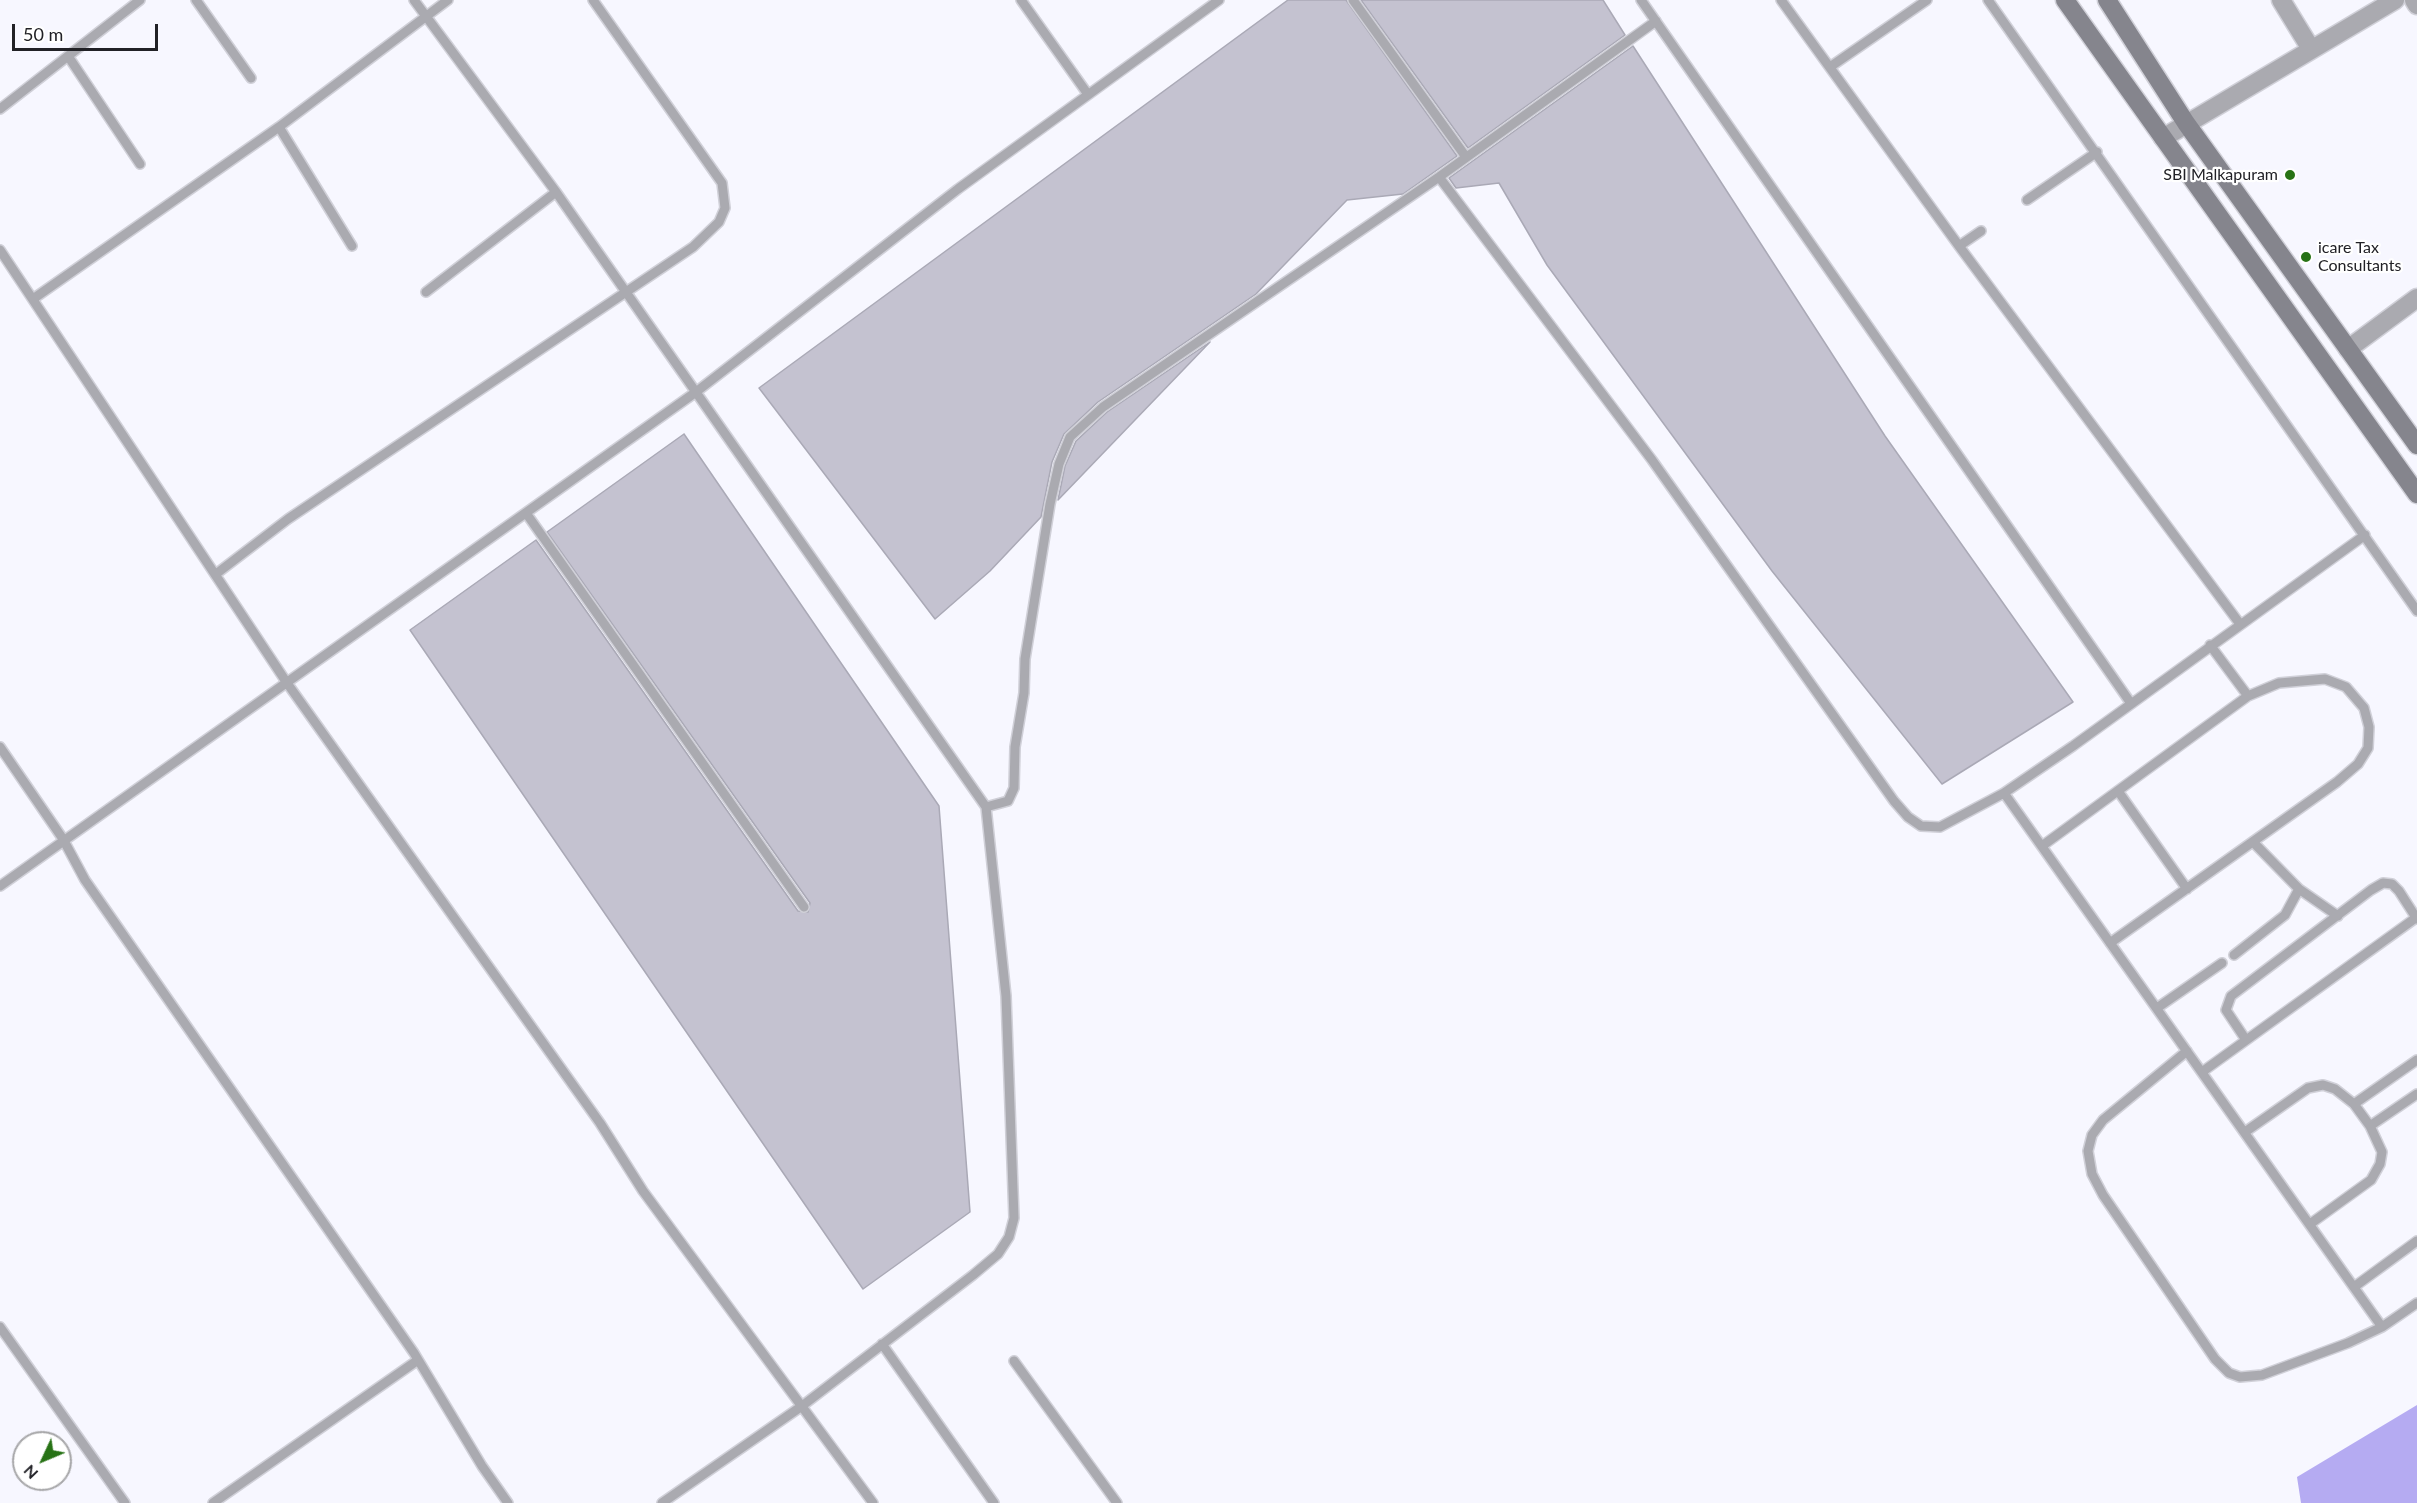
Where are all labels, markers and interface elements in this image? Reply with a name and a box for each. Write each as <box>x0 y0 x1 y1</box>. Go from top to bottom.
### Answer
scale bar <box>15 12 160 50</box>
text: 50 m <box>23 23 63 45</box>
place label: SBI Malkapuram <box>2163 165 2278 185</box>
marker: SBI Malkapuram <box>2283 168 2297 182</box>
place label: icare Tax Consultants <box>2318 238 2401 276</box>
marker: icare Tax Consultants <box>2299 250 2313 264</box>
north arrow <box>12 1431 72 1491</box>
text: N <box>19 1461 41 1484</box>

